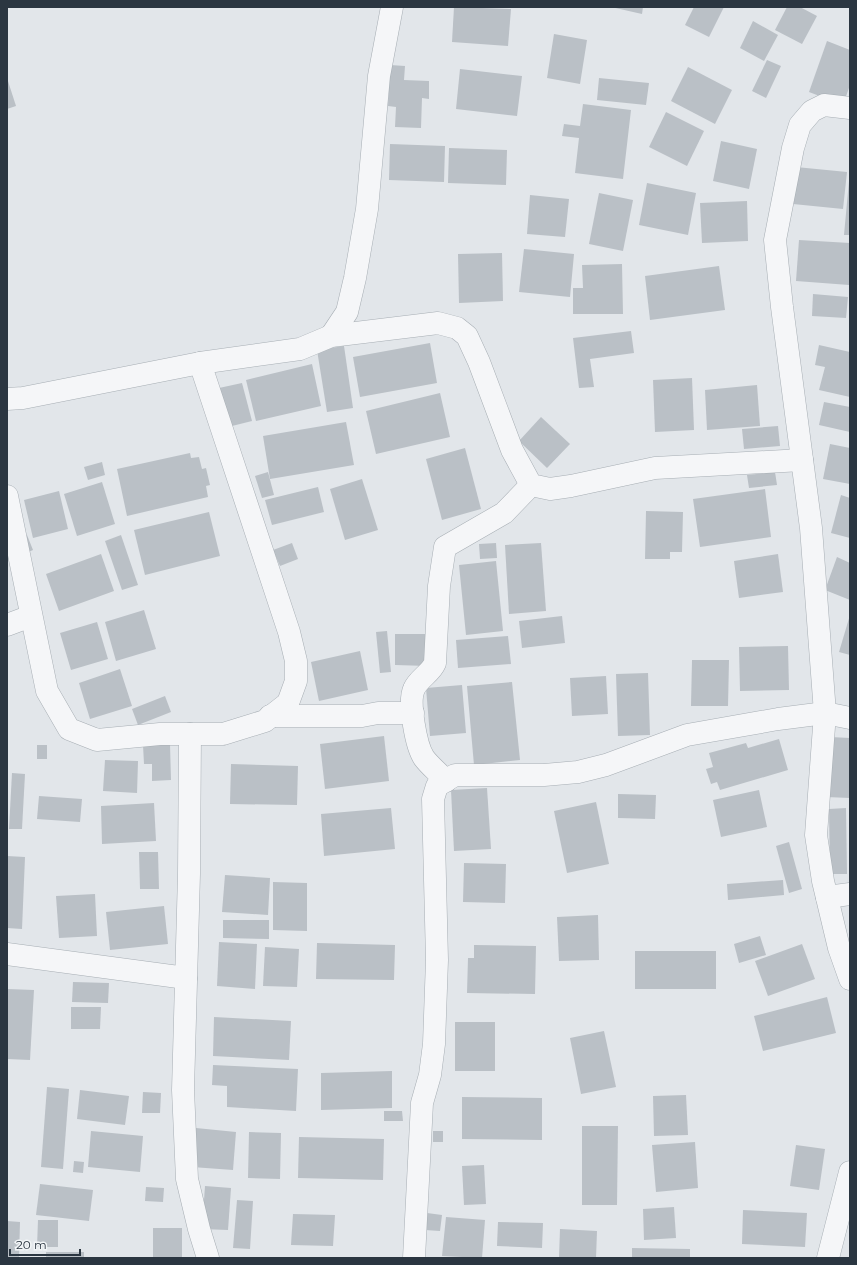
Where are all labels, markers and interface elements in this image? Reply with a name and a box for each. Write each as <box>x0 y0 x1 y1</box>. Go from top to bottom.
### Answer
scale bar <box>10 1231 80 1257</box>
text: 20 m <box>16 1237 47 1252</box>

